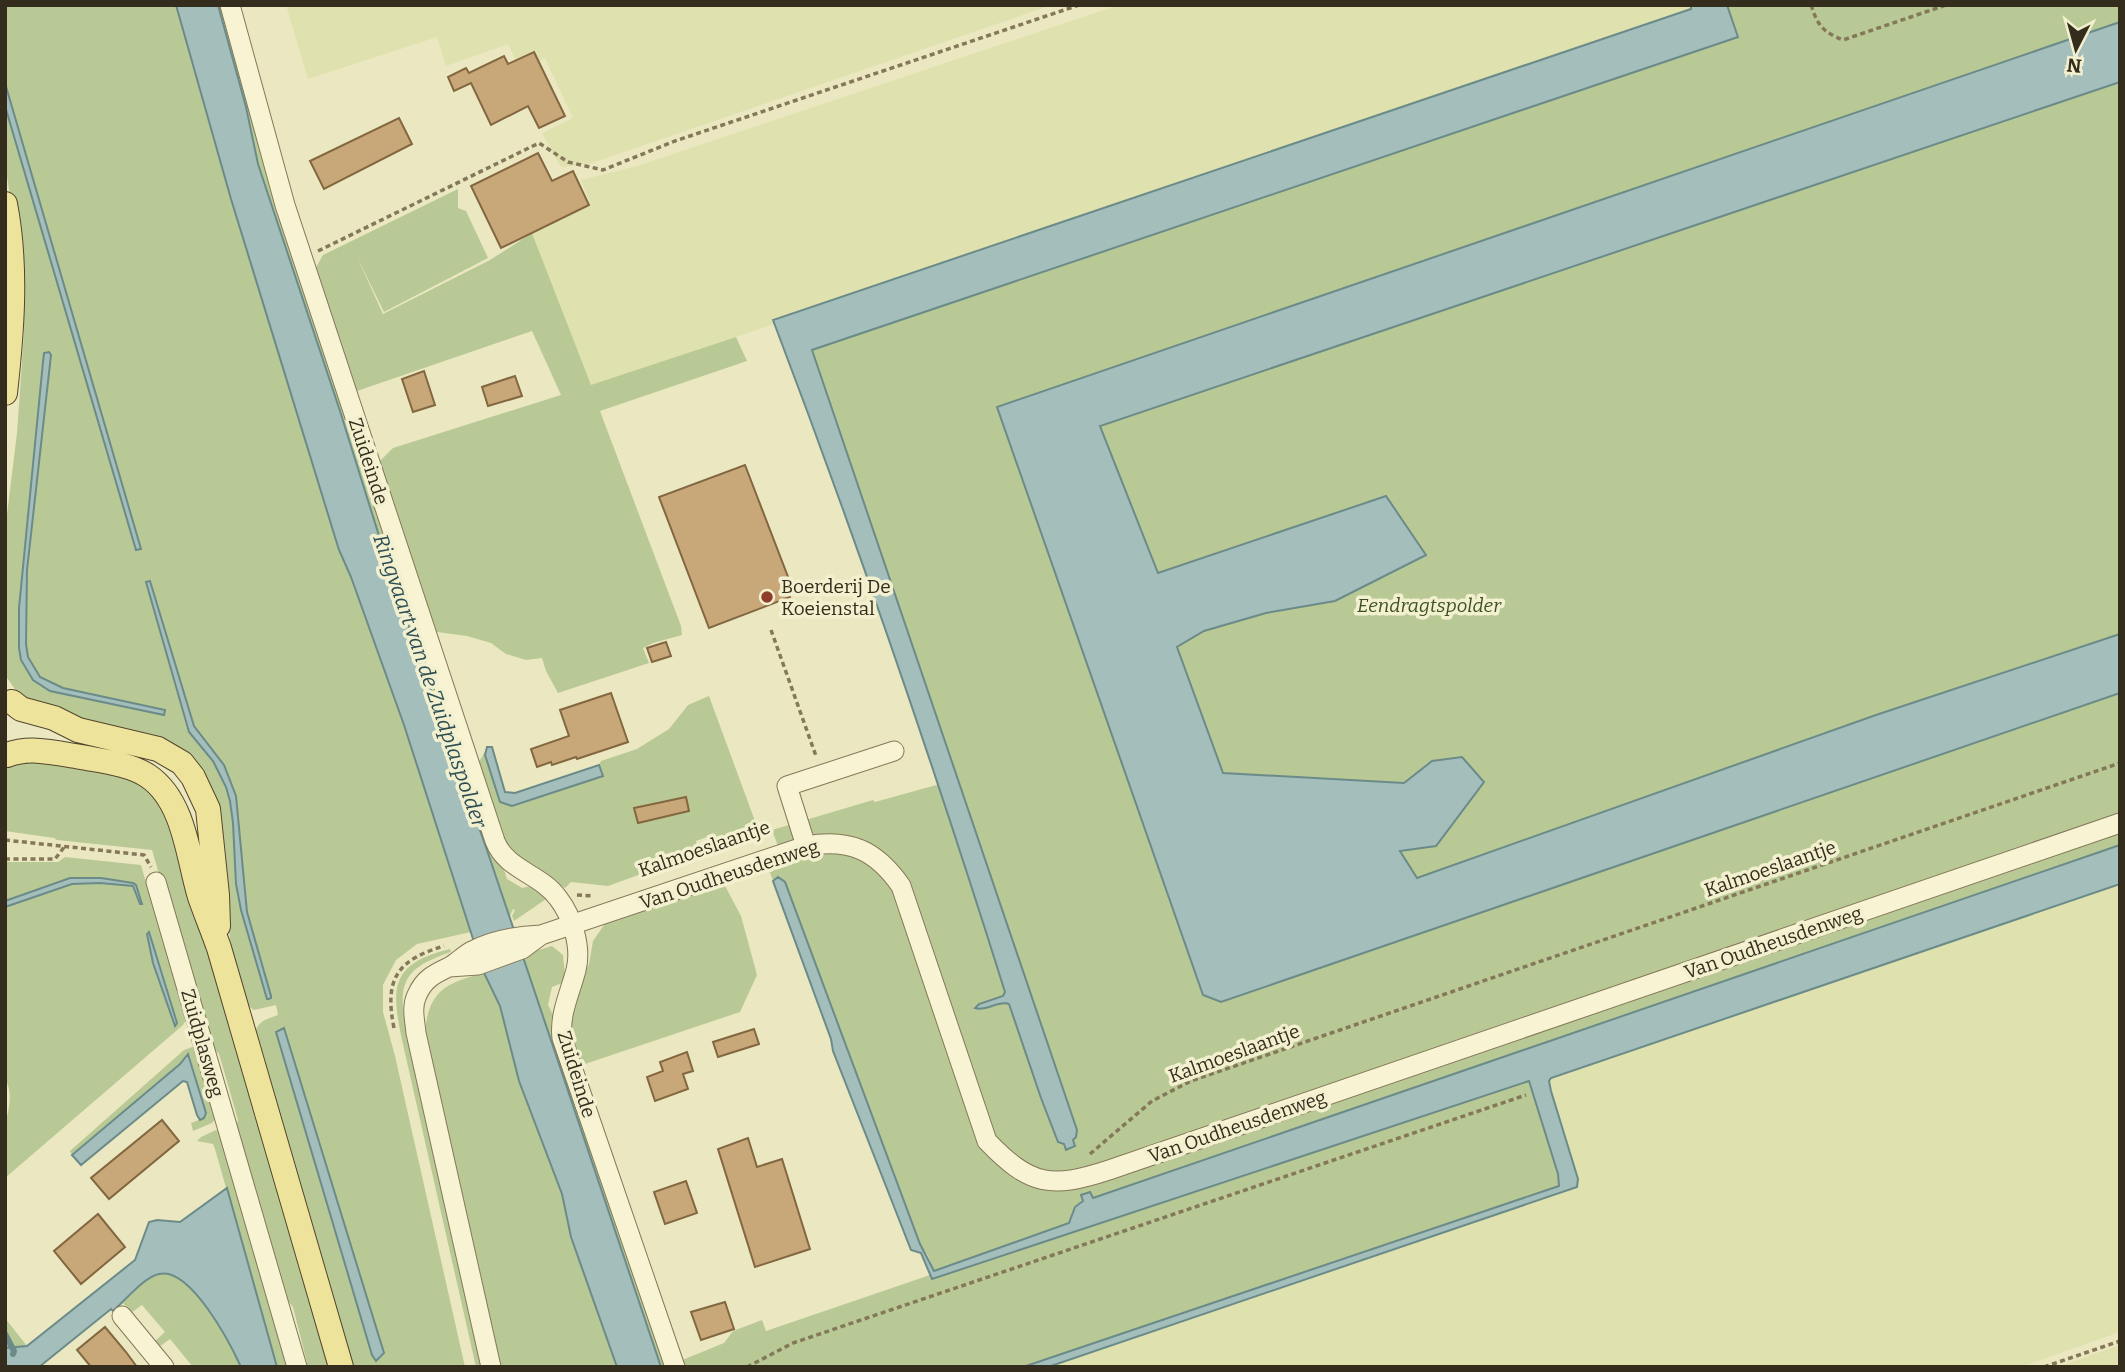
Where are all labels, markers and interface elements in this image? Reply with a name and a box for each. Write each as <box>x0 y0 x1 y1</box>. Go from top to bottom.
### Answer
north arrow <box>2041 14 2111 84</box>
text: N <box>2065 53 2083 78</box>
street label: Zuideinde <box>344 415 393 507</box>
water label: Ringvaart van de Zuidplaspolder <box>367 531 493 833</box>
place label: Boerderij De Koeienstal <box>781 575 891 620</box>
marker: Boerderij De Koeienstal <box>759 589 775 605</box>
park label: Eendragtspolder <box>1357 594 1502 617</box>
street label: Kalmoeslaantje <box>635 815 773 882</box>
street label: Van Oudheusdenweg <box>637 835 822 914</box>
street label: Kalmoeslaantje <box>1701 835 1839 902</box>
street label: Van Oudheusdenweg <box>1681 901 1866 984</box>
street label: Zuidplasweg <box>176 986 229 1100</box>
street label: Kalmoeslaantje <box>1166 1019 1303 1088</box>
street label: Zuideinde <box>552 1028 601 1120</box>
street label: Van Oudheusdenweg <box>1145 1085 1330 1168</box>

